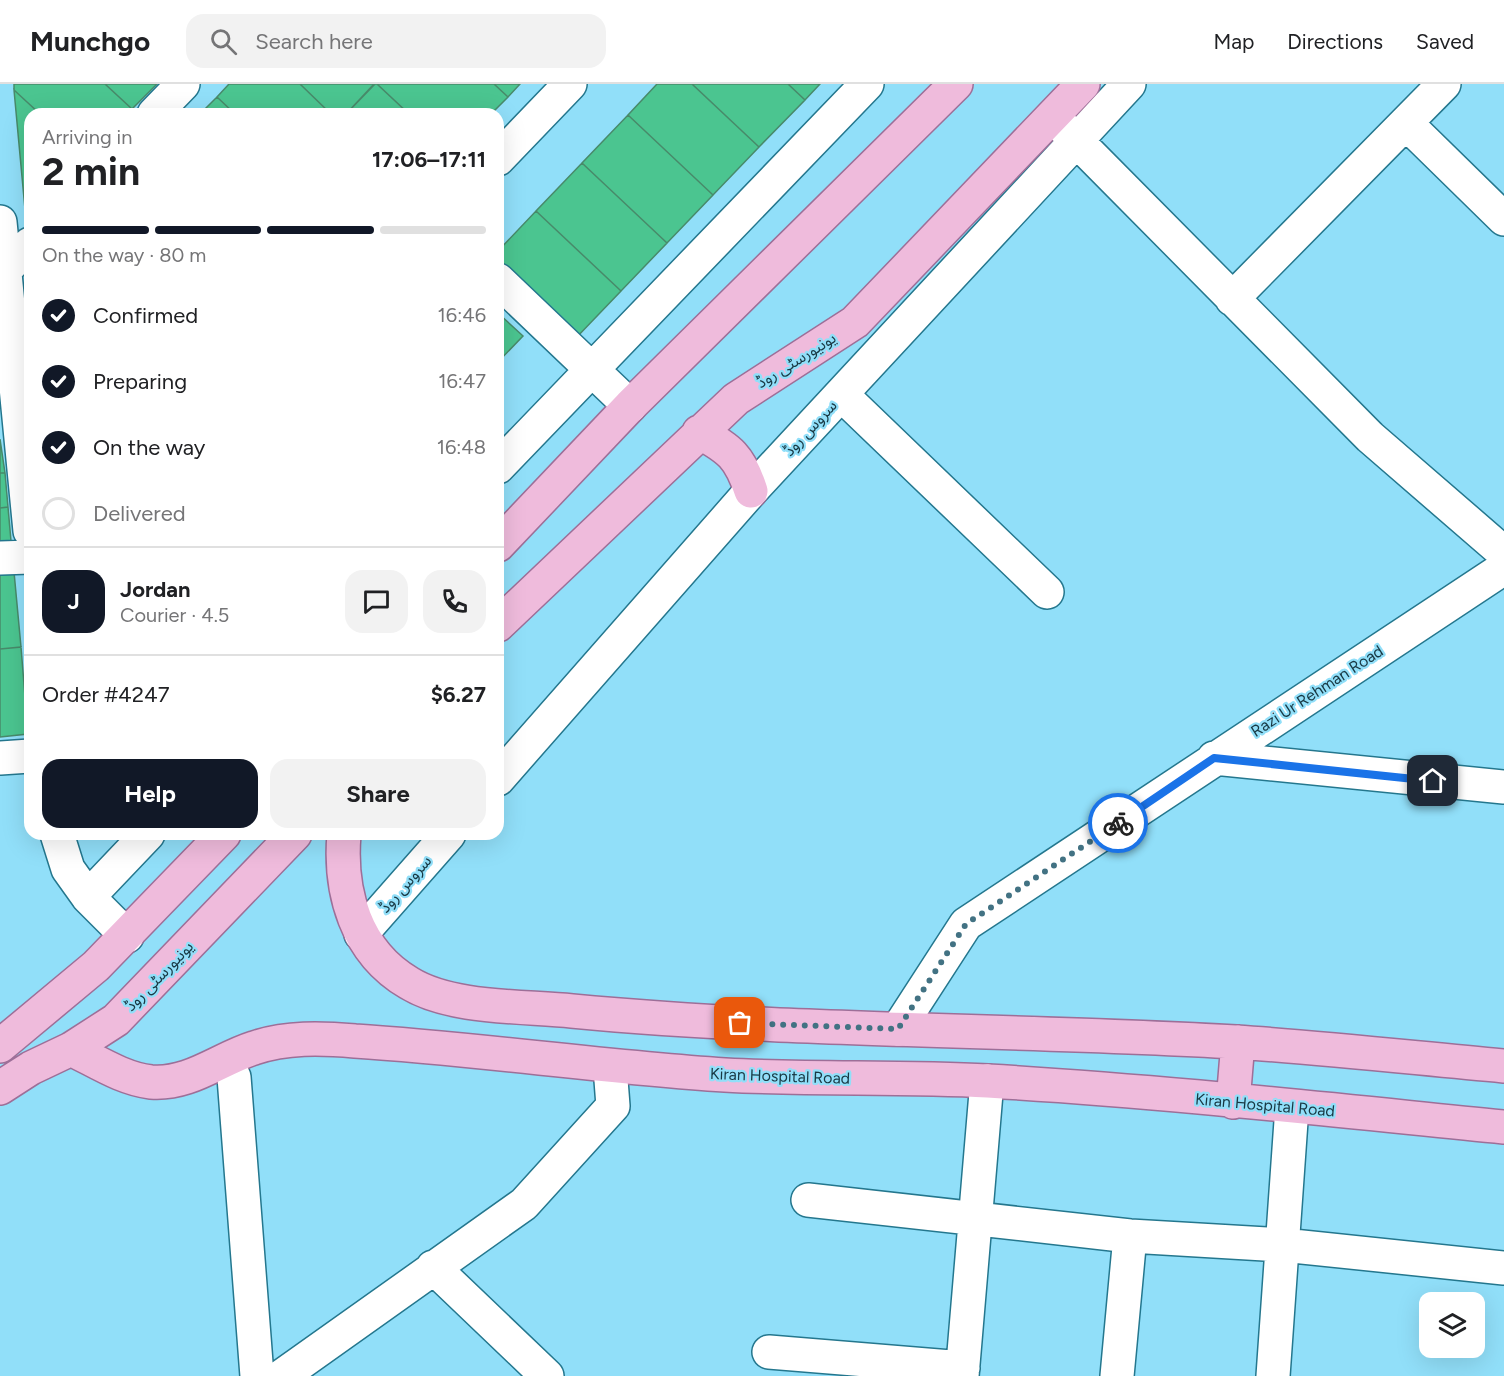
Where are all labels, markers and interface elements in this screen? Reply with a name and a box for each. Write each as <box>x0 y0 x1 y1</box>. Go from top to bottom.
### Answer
search box <box>186 14 606 68</box>
text: Munchgo <box>30 24 150 58</box>
icon: search <box>207 25 240 58</box>
text: Search here <box>255 28 373 55</box>
text: Map <box>1213 29 1254 54</box>
text: Directions <box>1287 29 1383 54</box>
text: Saved <box>1416 29 1474 54</box>
text: Arriving in <box>42 125 132 149</box>
text: 17:06–17:11 <box>372 146 486 173</box>
text: 2 min <box>42 148 140 195</box>
text: On the way · 80 m <box>42 243 206 267</box>
icon: check <box>42 299 75 332</box>
text: Confirmed <box>93 302 198 329</box>
text: 16:46 <box>438 303 486 327</box>
street label: یونیورسٹی روڈ <box>753 328 839 392</box>
icon: check <box>42 365 75 398</box>
text: Preparing <box>93 368 187 395</box>
text: 16:47 <box>438 369 486 393</box>
street label: سروس روڈ <box>779 396 841 460</box>
icon: check <box>42 431 75 464</box>
text: On the way <box>93 434 205 461</box>
text: 16:48 <box>437 435 486 459</box>
text: Delivered <box>93 500 186 527</box>
button: chat <box>345 570 408 633</box>
button: phone <box>423 570 486 633</box>
text: Jordan <box>120 576 191 603</box>
text: J <box>67 588 80 615</box>
text: Courier · 4.5 <box>120 603 229 627</box>
street label: Razi Ur Rehman Road <box>1247 641 1387 741</box>
text: Order #4247 <box>42 681 170 708</box>
text: $6.27 <box>431 681 486 708</box>
pin <box>1407 755 1458 806</box>
button: Help <box>42 759 258 828</box>
button: Share <box>270 759 486 828</box>
icon: home <box>1416 764 1449 797</box>
courier <box>1088 793 1148 853</box>
icon: bike <box>1102 807 1135 840</box>
street label: سروس روڈ <box>375 851 435 917</box>
street label: یونیورسٹی روڈ <box>121 937 197 1015</box>
pin <box>714 997 765 1048</box>
icon: bag <box>723 1006 756 1039</box>
street label: Kiran Hospital Road <box>710 1064 850 1088</box>
street label: Kiran Hospital Road <box>1194 1089 1336 1121</box>
map controls <box>1419 1292 1485 1358</box>
button: layers <box>1419 1292 1485 1358</box>

